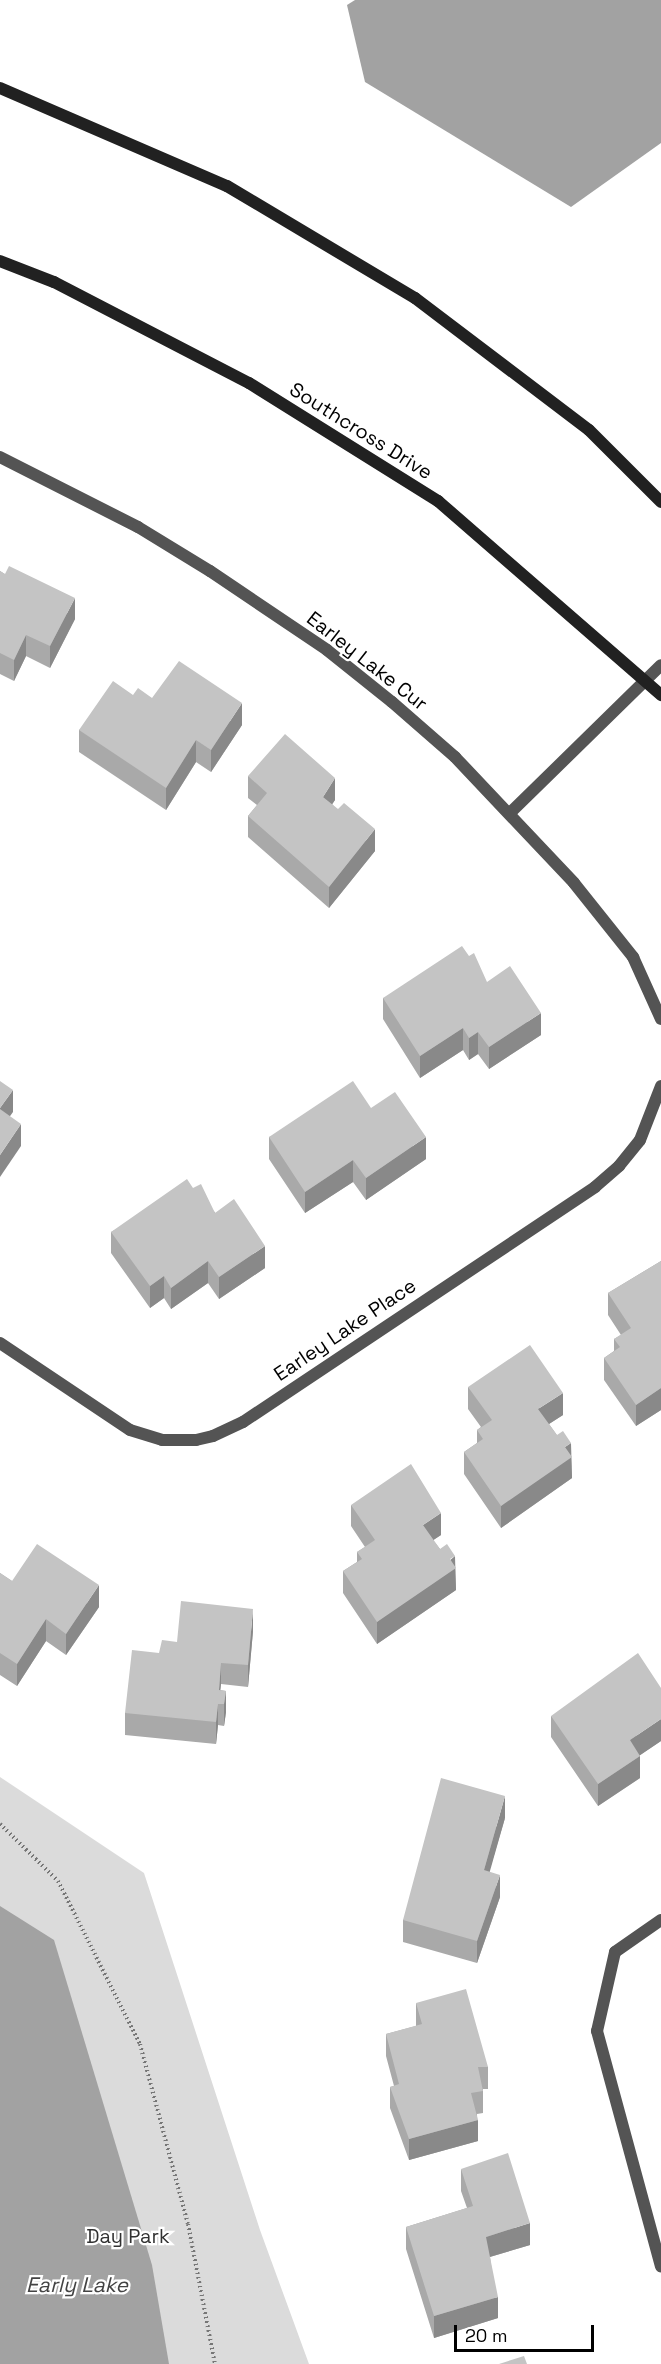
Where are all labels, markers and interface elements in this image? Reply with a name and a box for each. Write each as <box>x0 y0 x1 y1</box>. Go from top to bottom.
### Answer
street label: Southcross Drive <box>285 377 437 485</box>
street label: Earley Lake Cur <box>302 606 432 716</box>
street label: Earley Lake Place <box>269 1274 421 1386</box>
park label: Day Park <box>86 2224 170 2248</box>
water label: Early Lake <box>26 2272 128 2298</box>
scale bar <box>457 2313 596 2351</box>
text: 20 m <box>465 2324 508 2347</box>

